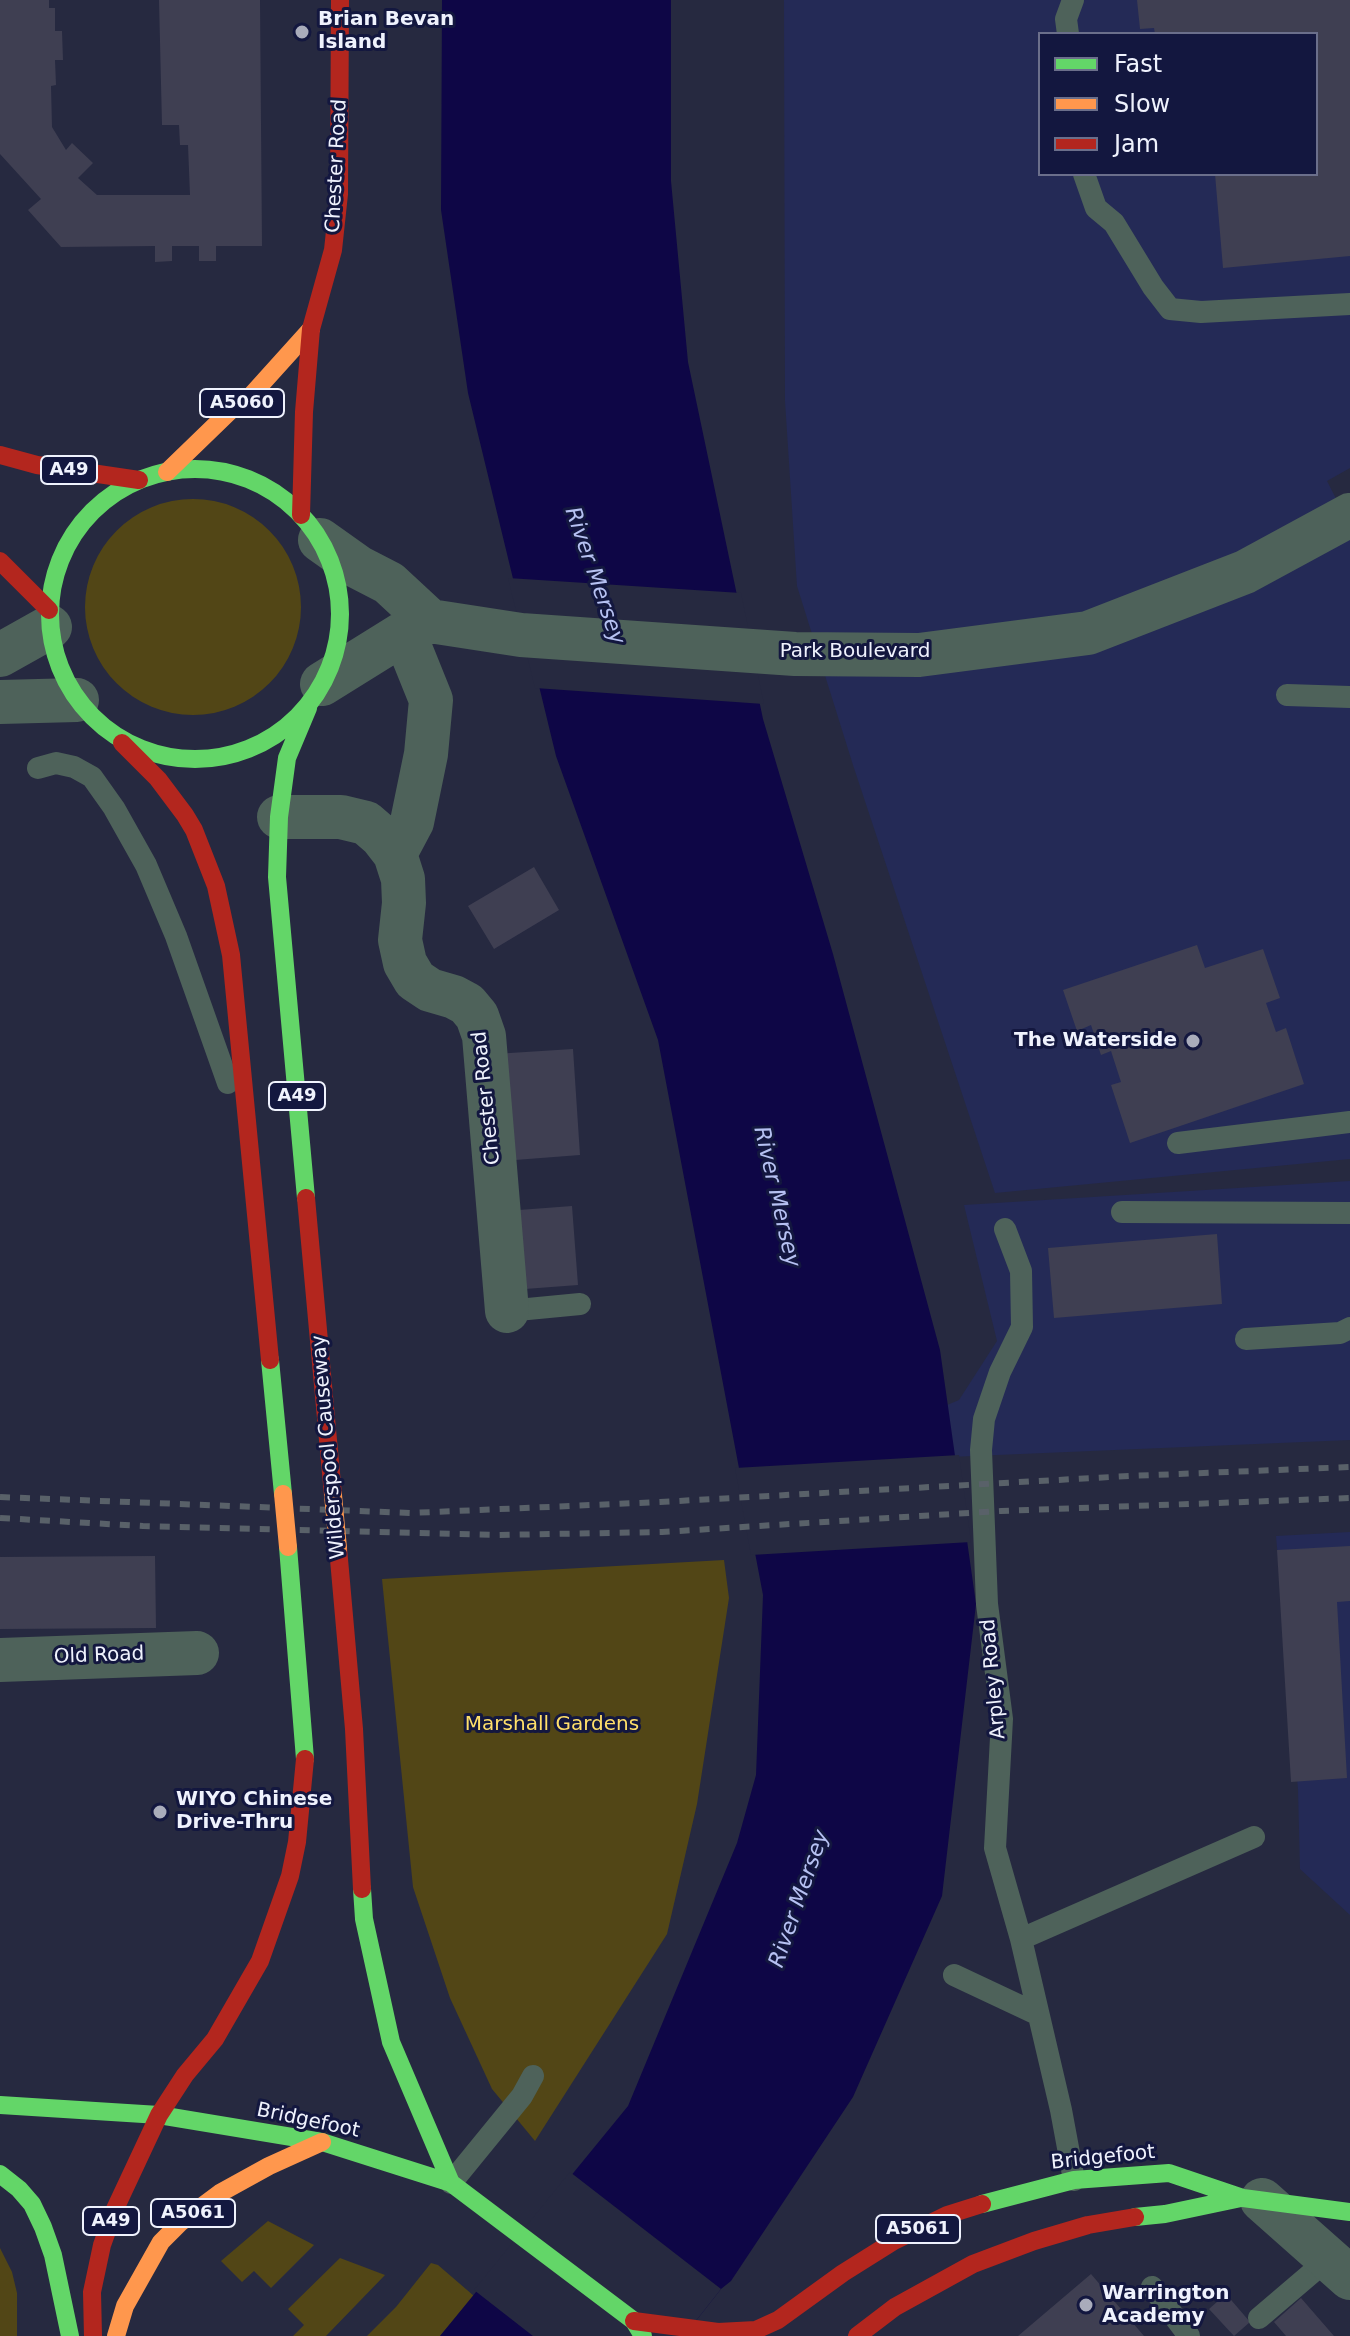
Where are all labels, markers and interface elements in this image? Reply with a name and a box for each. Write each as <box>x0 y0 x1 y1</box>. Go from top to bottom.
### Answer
place label: Brian Bevan Island <box>318 8 454 55</box>
marker: Brian Bevan Island <box>293 23 311 41</box>
legend <box>1038 32 1318 176</box>
text: Fast <box>1114 50 1162 78</box>
text: Slow <box>1114 90 1170 118</box>
street label: Chester Road <box>322 98 352 234</box>
text: Jam <box>1114 130 1159 158</box>
road number: A5060 <box>200 389 284 417</box>
road number: A49 <box>41 456 97 484</box>
water label: River Mersey <box>558 504 630 648</box>
street label: Park Boulevard <box>780 640 930 664</box>
place label: The Waterside <box>1014 1029 1177 1053</box>
street label: Chester Road <box>468 1030 506 1166</box>
marker: The Waterside <box>1184 1032 1202 1050</box>
road number: A49 <box>269 1082 325 1110</box>
water label: River Mersey <box>747 1124 805 1270</box>
street label: Wilderspool Causeway <box>307 1334 351 1560</box>
street label: Arpley Road <box>977 1618 1011 1740</box>
street label: Old Road <box>53 1642 145 1670</box>
park label: Marshall Gardens <box>465 1713 639 1737</box>
place label: WIYO Chinese Drive-Thru <box>176 1788 332 1835</box>
marker: WIYO Chinese Drive-Thru <box>151 1803 169 1821</box>
water label: River Mersey <box>764 1827 836 1971</box>
street label: Bridgefoot <box>254 2098 362 2144</box>
street label: Bridgefoot <box>1050 2141 1156 2175</box>
road number: A5061 <box>151 2199 235 2227</box>
road number: A49 <box>83 2207 139 2235</box>
road number: A5061 <box>876 2215 960 2243</box>
place label: Warrington Academy <box>1102 2282 1230 2329</box>
marker: Warrington Academy <box>1077 2296 1095 2314</box>

